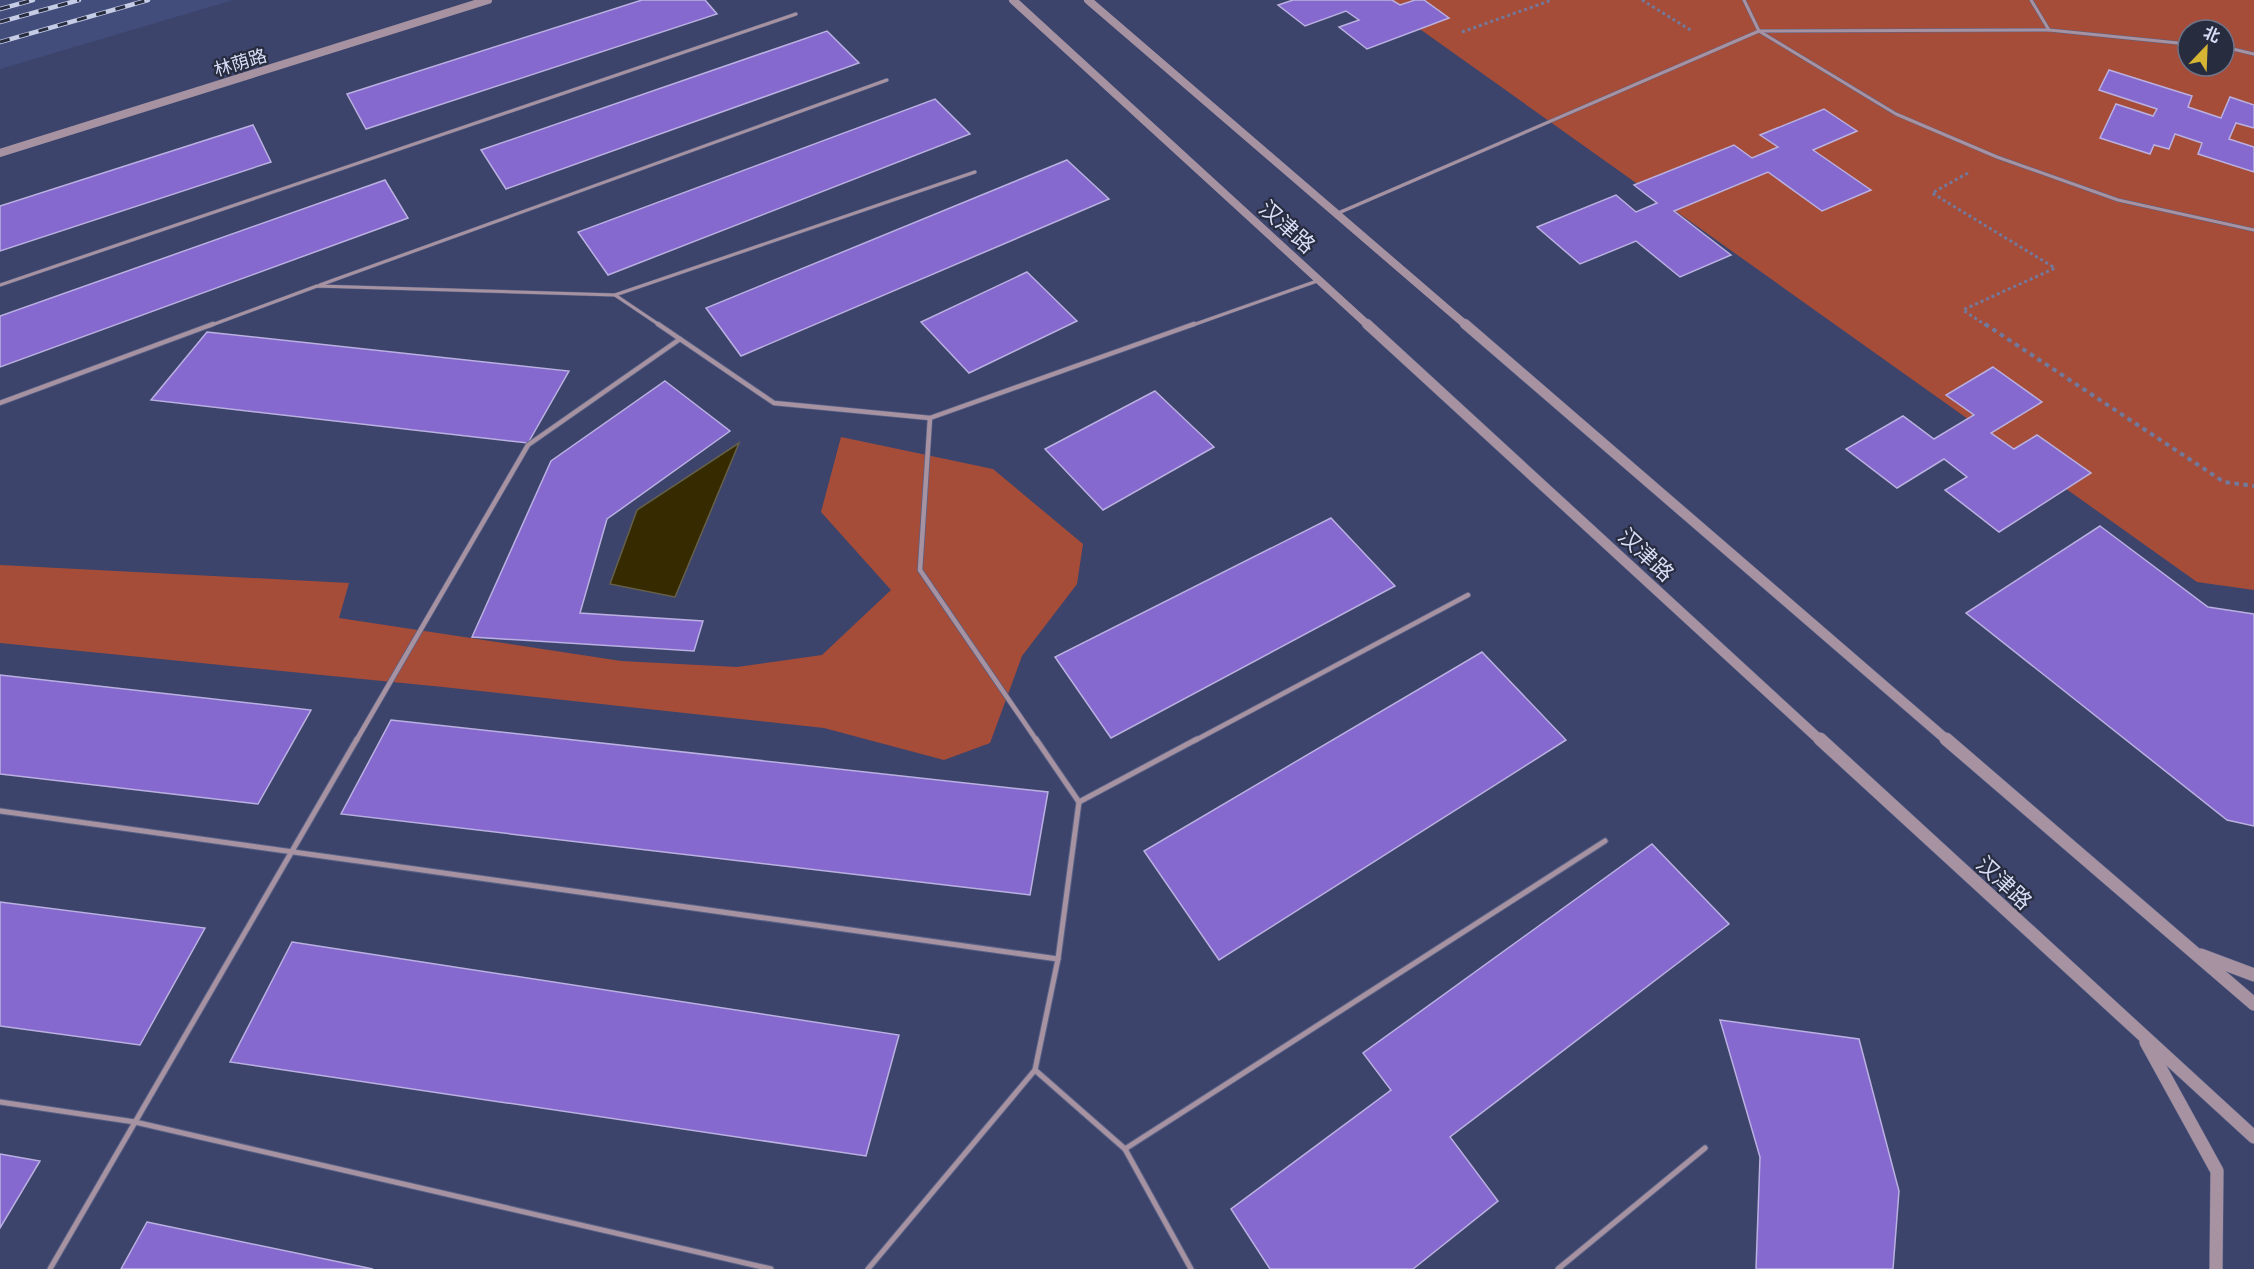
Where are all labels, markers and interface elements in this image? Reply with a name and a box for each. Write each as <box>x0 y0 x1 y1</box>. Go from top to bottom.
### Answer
north arrow <box>2176 18 2236 78</box>
text: 北 <box>2201 22 2223 46</box>
street label: 林荫路 <box>211 44 269 80</box>
street label: 汉津路 <box>1255 194 1321 258</box>
street label: 汉津路 <box>1614 522 1680 586</box>
street label: 汉津路 <box>1972 850 2038 914</box>

